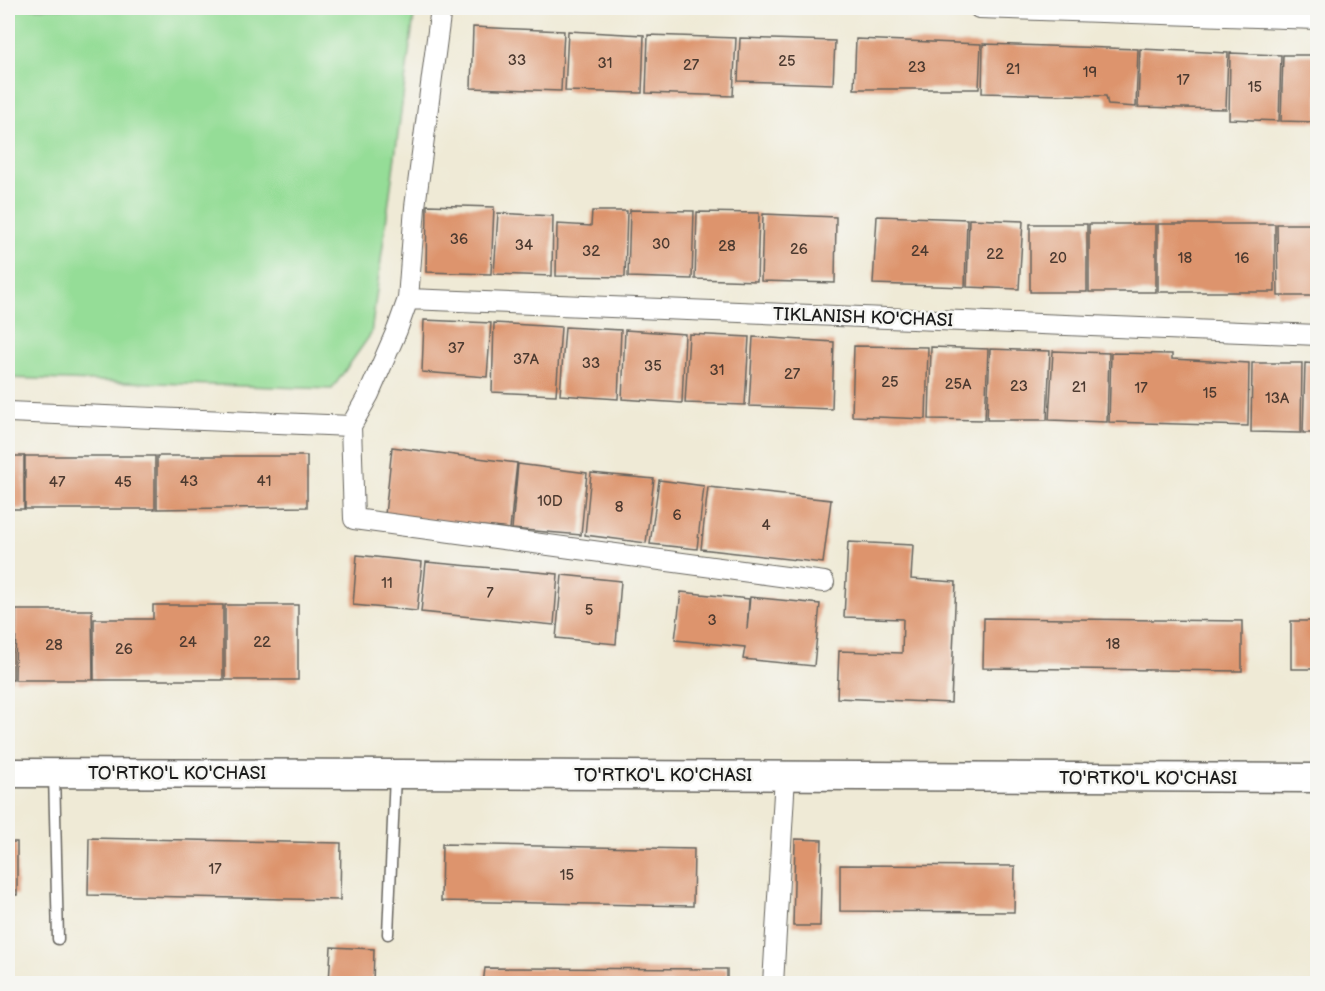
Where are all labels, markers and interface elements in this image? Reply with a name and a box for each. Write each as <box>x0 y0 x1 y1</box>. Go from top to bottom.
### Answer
house number: 33 <box>508 51 526 70</box>
house number: 25 <box>778 52 796 71</box>
house number: 31 <box>597 54 613 73</box>
house number: 27 <box>683 56 700 75</box>
house number: 23 <box>908 58 926 77</box>
house number: 21 <box>1006 60 1020 79</box>
house number: 19 <box>1083 63 1097 82</box>
house number: 17 <box>1176 71 1190 90</box>
house number: 15 <box>1248 78 1262 97</box>
house number: 36 <box>450 230 468 249</box>
house number: 30 <box>652 235 670 254</box>
house number: 34 <box>515 236 533 255</box>
house number: 28 <box>718 237 736 256</box>
house number: 26 <box>790 240 808 259</box>
house number: 32 <box>582 242 600 261</box>
house number: 24 <box>911 242 929 261</box>
house number: 22 <box>986 245 1004 264</box>
house number: 20 <box>1049 249 1067 268</box>
house number: 18 <box>1178 249 1193 268</box>
house number: 16 <box>1235 249 1249 268</box>
street label: TIKLANISH KO'CHASI <box>773 304 953 331</box>
house number: 37 <box>448 339 465 358</box>
house number: 37A <box>513 350 540 369</box>
house number: 33 <box>582 354 600 373</box>
house number: 35 <box>644 357 662 376</box>
house number: 31 <box>709 361 725 380</box>
house number: 27 <box>784 365 801 384</box>
house number: 25 <box>881 373 899 392</box>
house number: 25A <box>945 375 972 394</box>
house number: 23 <box>1010 377 1028 396</box>
house number: 21 <box>1072 378 1086 397</box>
house number: 17 <box>1134 379 1148 398</box>
house number: 15 <box>1203 384 1217 403</box>
house number: 13A <box>1265 389 1290 408</box>
house number: 43 <box>180 472 198 491</box>
house number: 41 <box>257 472 271 491</box>
house number: 47 <box>49 473 66 492</box>
house number: 45 <box>114 473 132 492</box>
house number: 10D <box>537 492 563 511</box>
house number: 8 <box>615 498 624 517</box>
house number: 6 <box>672 506 682 525</box>
house number: 4 <box>761 516 771 535</box>
house number: 11 <box>381 574 393 593</box>
house number: 7 <box>486 584 494 603</box>
house number: 5 <box>585 601 593 620</box>
house number: 3 <box>707 611 717 630</box>
house number: 24 <box>179 633 197 652</box>
house number: 22 <box>253 633 271 652</box>
house number: 18 <box>1106 635 1121 654</box>
house number: 28 <box>45 636 63 655</box>
house number: 26 <box>115 640 133 659</box>
street label: TO'RTKO'L KO'CHASI <box>88 763 266 784</box>
street label: TO'RTKO'L KO'CHASI <box>574 765 752 786</box>
street label: TO'RTKO'L KO'CHASI <box>1059 768 1237 789</box>
house number: 17 <box>208 860 222 879</box>
house number: 15 <box>560 866 574 885</box>

